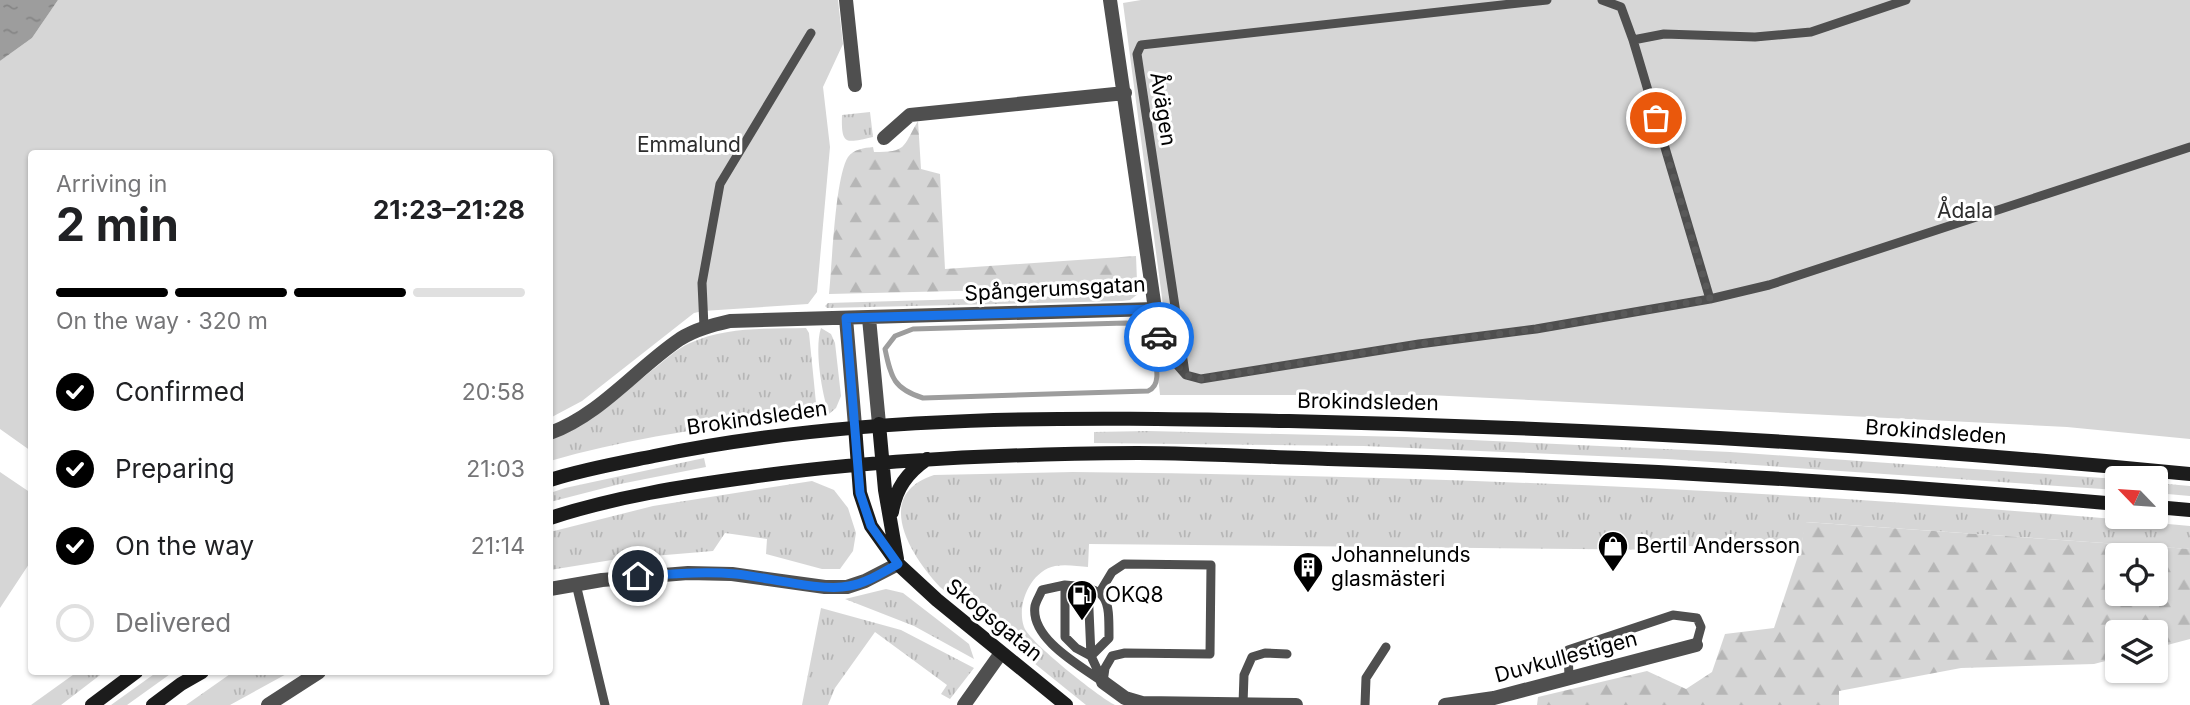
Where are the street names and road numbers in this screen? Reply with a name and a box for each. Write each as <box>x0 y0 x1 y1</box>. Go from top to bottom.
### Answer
street label: Åvägen <box>1145 70 1184 147</box>
street label: Spångerumsgatan <box>964 271 1146 306</box>
street label: Brokindsleden <box>1297 388 1439 415</box>
street label: Brokindsleden <box>685 395 829 440</box>
street label: Brokindsleden <box>1864 414 2008 449</box>
street label: Skogsgatan <box>941 573 1048 666</box>
street label: Duvkullestigen <box>1492 625 1640 688</box>

